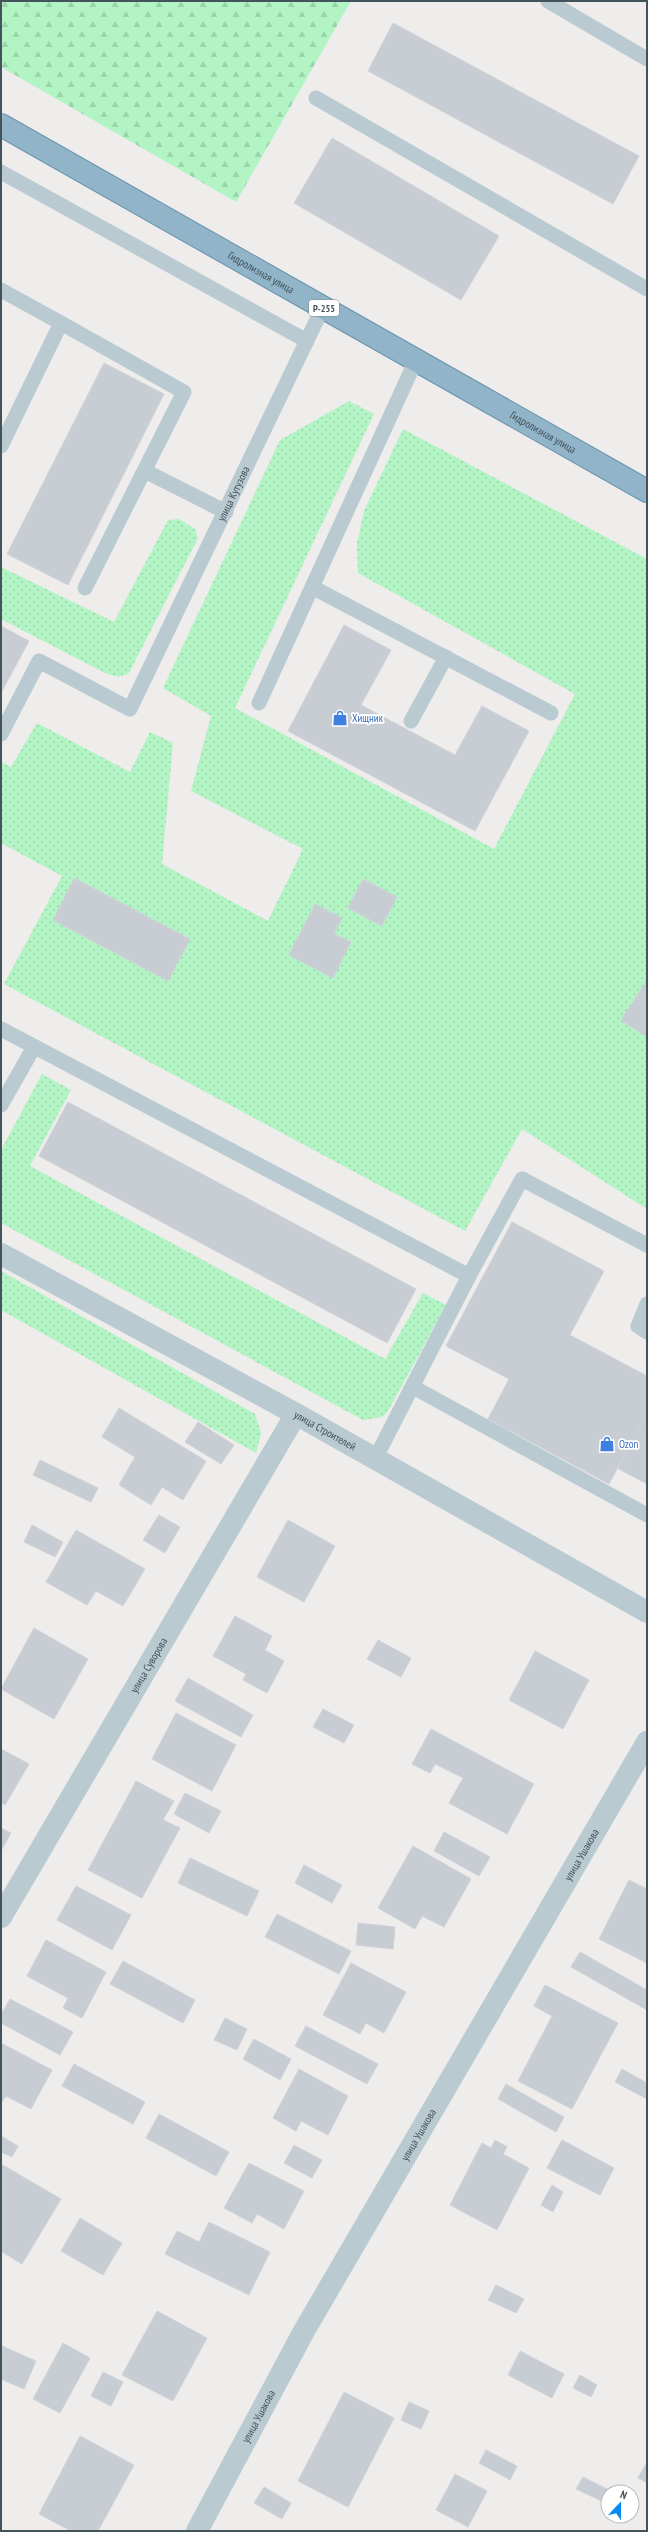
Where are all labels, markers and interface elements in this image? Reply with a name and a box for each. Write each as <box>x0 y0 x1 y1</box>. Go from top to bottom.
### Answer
street label: Гидролизная улица <box>226 248 297 297</box>
road number: Р-255 <box>309 300 339 316</box>
street label: Гидролизная улица <box>508 408 579 456</box>
street label: улица Кутузова <box>214 464 253 524</box>
shop icon: Хищник <box>331 709 349 727</box>
place label: Хищник <box>352 711 384 725</box>
street label: улица Строителей <box>292 1407 359 1454</box>
shop icon: Ozon <box>598 1435 616 1453</box>
place label: Ozon <box>619 1437 638 1451</box>
street label: улица Суворова <box>127 1635 170 1695</box>
street label: улица Ушакова <box>561 1826 602 1883</box>
street label: улица Ушакова <box>398 2106 439 2163</box>
street label: улица Ушакова <box>238 2388 278 2445</box>
north arrow <box>600 2484 640 2524</box>
text: N <box>618 2487 629 2502</box>

